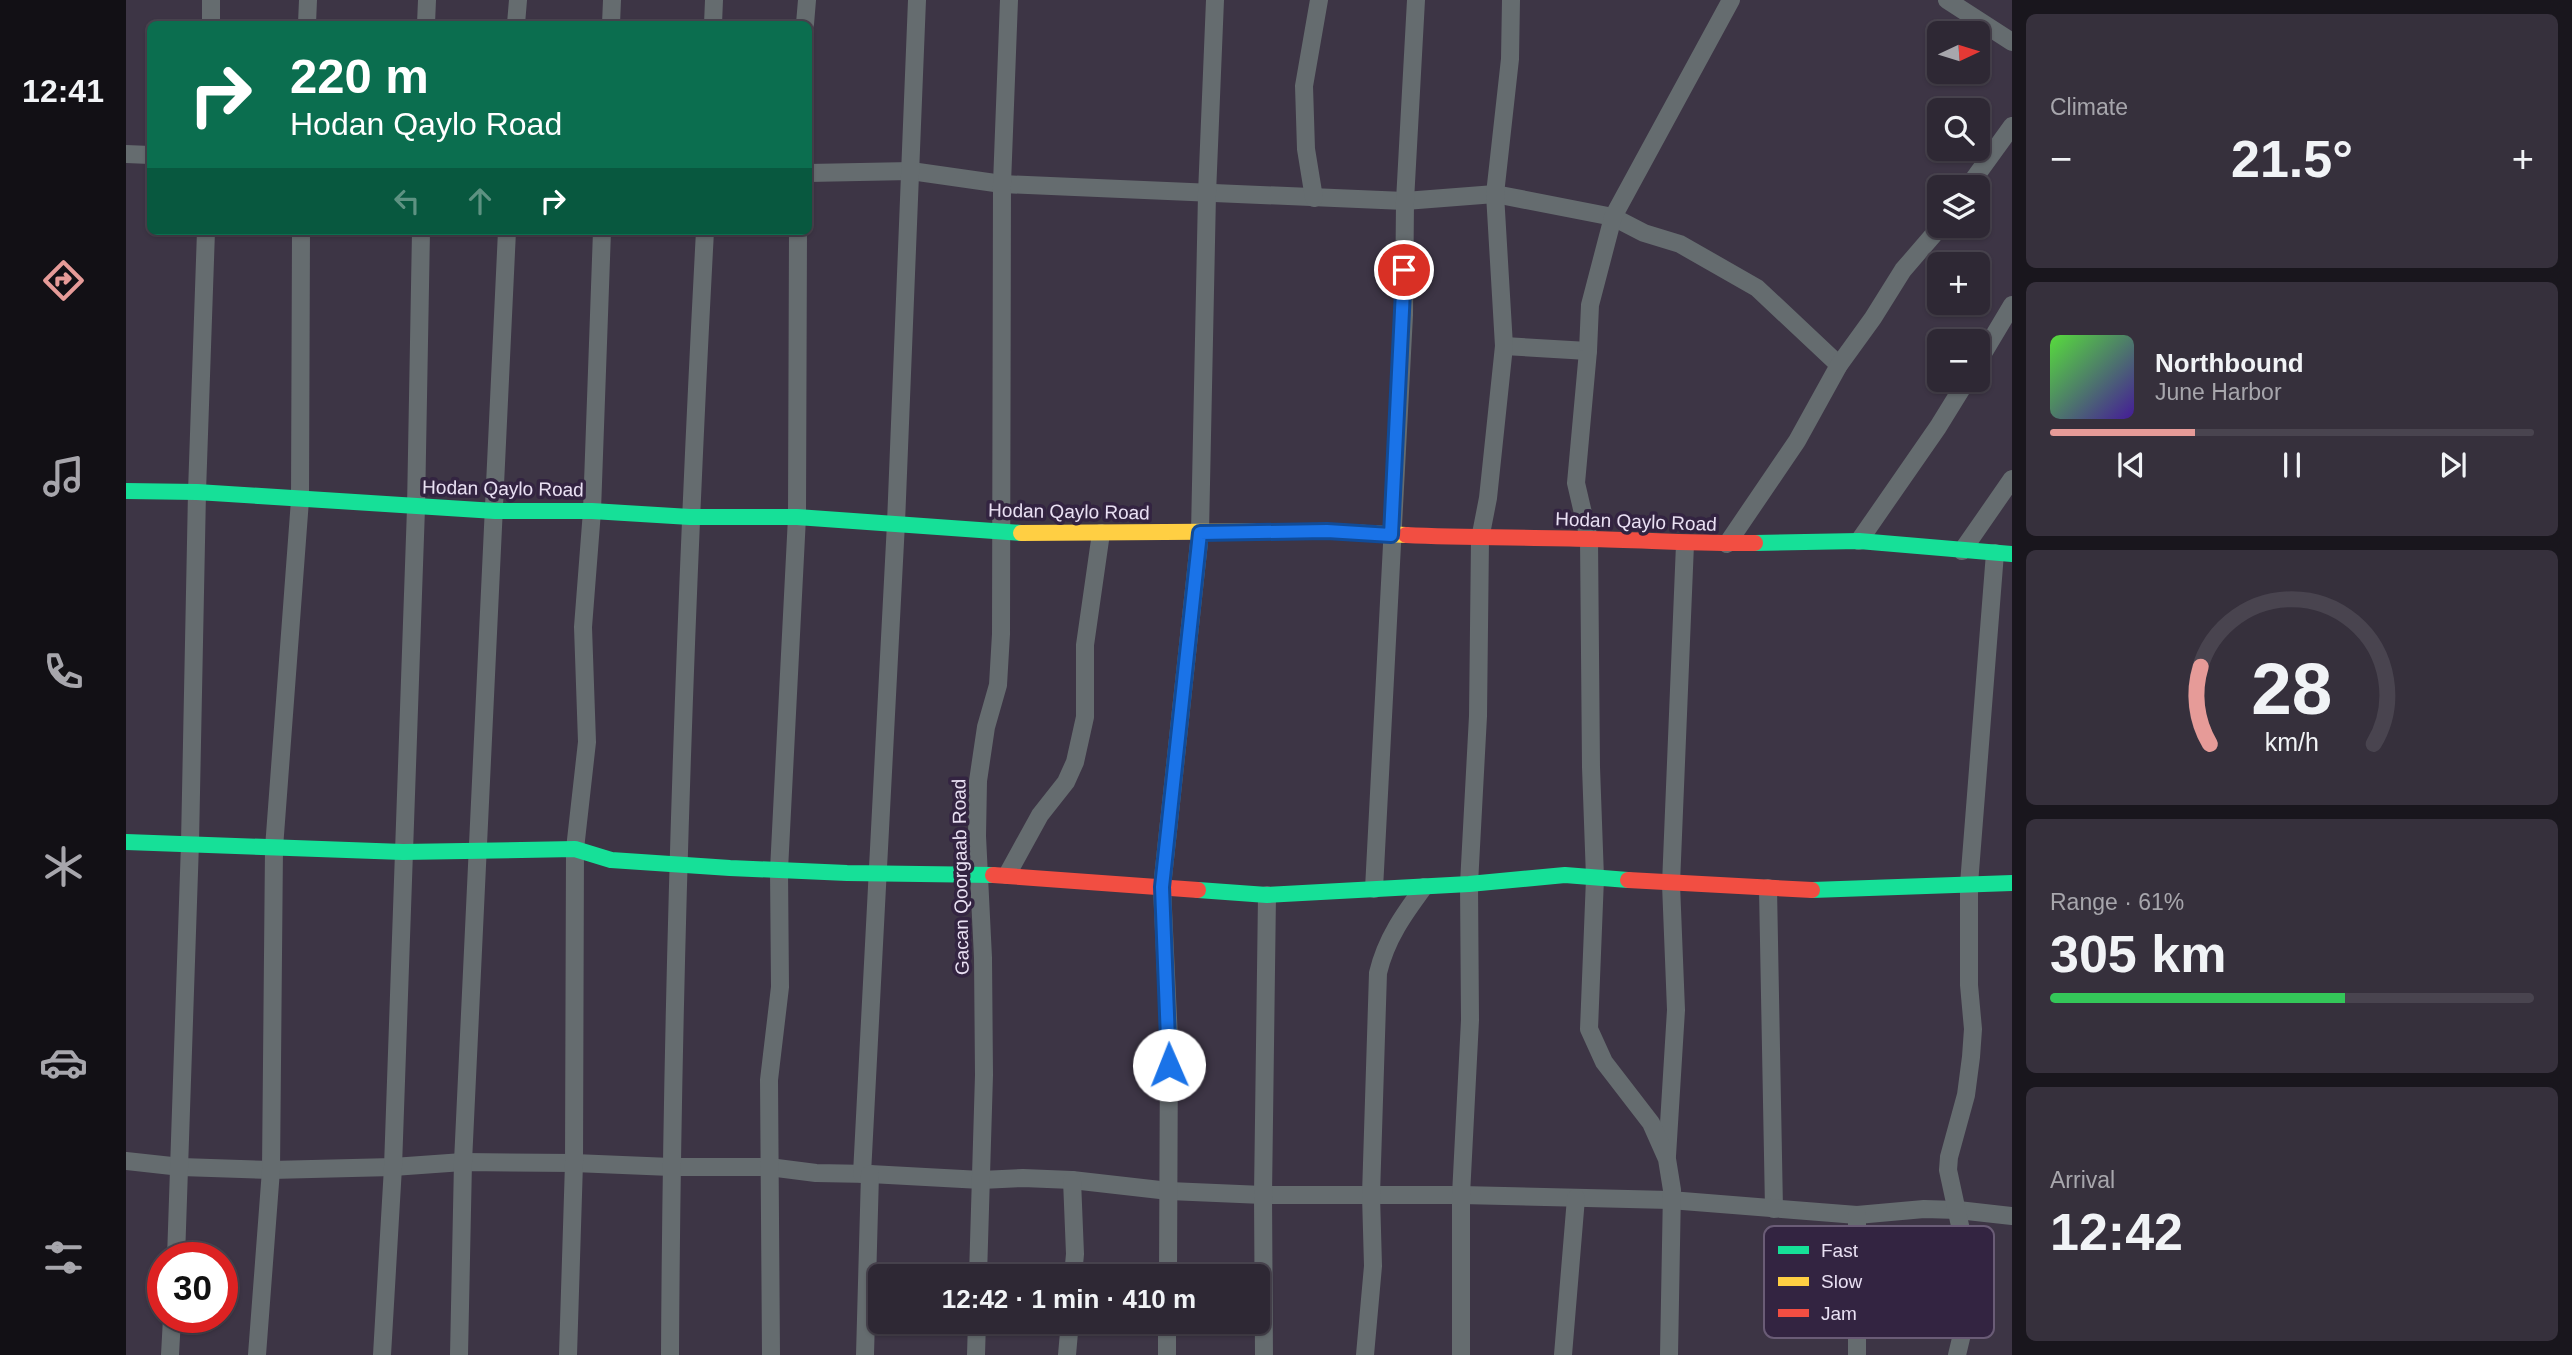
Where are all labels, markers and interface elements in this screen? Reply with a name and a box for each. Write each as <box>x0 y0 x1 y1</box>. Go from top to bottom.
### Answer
north arrow <box>1927 21 1990 84</box>
map controls <box>1927 21 1990 392</box>
icon: right <box>175 49 266 140</box>
text: 220 m <box>290 49 429 103</box>
text: 12:41 <box>22 73 104 109</box>
text: Climate <box>2050 94 2128 120</box>
button: search <box>1927 98 1990 161</box>
text: Hodan Qaylo Road <box>290 106 562 142</box>
text: 21.5° <box>2231 130 2353 188</box>
text: − <box>2050 138 2072 180</box>
text: + <box>2512 138 2534 180</box>
button: layers <box>1927 175 1990 238</box>
icon: left <box>388 182 426 220</box>
icon: ahead <box>461 182 499 220</box>
icon: right <box>534 182 572 220</box>
pin <box>1374 240 1434 300</box>
icon: arrive <box>1385 251 1423 289</box>
button: + <box>1927 252 1990 315</box>
icon: directions <box>39 256 88 305</box>
button: − <box>1927 329 1990 392</box>
text: Northbound <box>2155 348 2304 378</box>
text: June Harbor <box>2155 379 2282 405</box>
icon: previous <box>2112 446 2150 484</box>
icon: pause <box>2273 446 2311 484</box>
icon: next <box>2434 446 2472 484</box>
icon: music <box>39 452 88 501</box>
street label: Hodan Qaylo Road <box>422 477 584 500</box>
street label: Hodan Qaylo Road <box>988 500 1150 523</box>
street label: Hodan Qaylo Road <box>1555 508 1717 535</box>
icon: phone <box>39 647 88 696</box>
text: 28 <box>2252 648 2332 729</box>
text: km/h <box>2265 727 2319 755</box>
street label: Gacan Qoorgaab Road <box>948 779 973 975</box>
icon: climate <box>39 842 88 891</box>
text: Range · 61% <box>2050 889 2184 915</box>
text: 305 km <box>2050 925 2226 983</box>
position arrow <box>1132 1028 1206 1102</box>
icon: car <box>39 1038 88 1087</box>
text: Arrival <box>2050 1167 2115 1193</box>
text: 12:42 <box>2050 1203 2183 1261</box>
legend <box>1764 1226 1994 1338</box>
icon: filters <box>39 1233 88 1282</box>
text: Fast <box>1821 1240 1859 1261</box>
speed limit sign: 30 <box>147 1242 238 1333</box>
text: Slow <box>1821 1271 1862 1292</box>
text: 12:42 · 1 min · 410 m <box>942 1284 1196 1314</box>
text: Jam <box>1821 1303 1857 1324</box>

